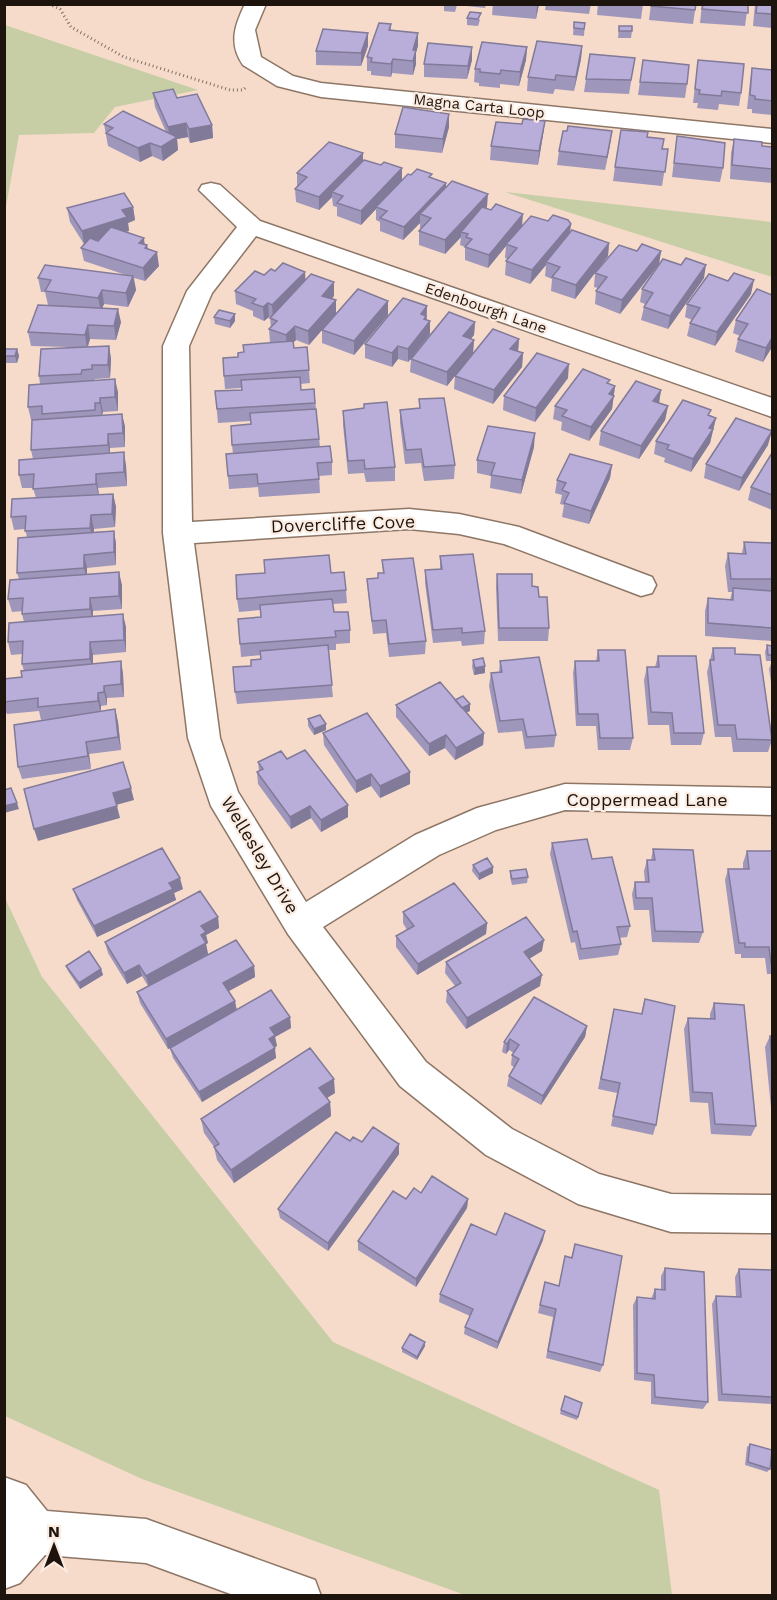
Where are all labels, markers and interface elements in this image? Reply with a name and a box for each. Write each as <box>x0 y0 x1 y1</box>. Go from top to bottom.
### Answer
street label: Magna Carta Loop <box>412 90 546 122</box>
street label: Edenbourgh Lane <box>423 279 549 337</box>
street label: Dovercliffe Cove <box>271 510 415 537</box>
street label: Coppermead Lane <box>566 789 728 810</box>
street label: Wellesley Drive <box>217 792 304 917</box>
north arrow <box>24 1516 84 1576</box>
text: N <box>48 1522 60 1541</box>

